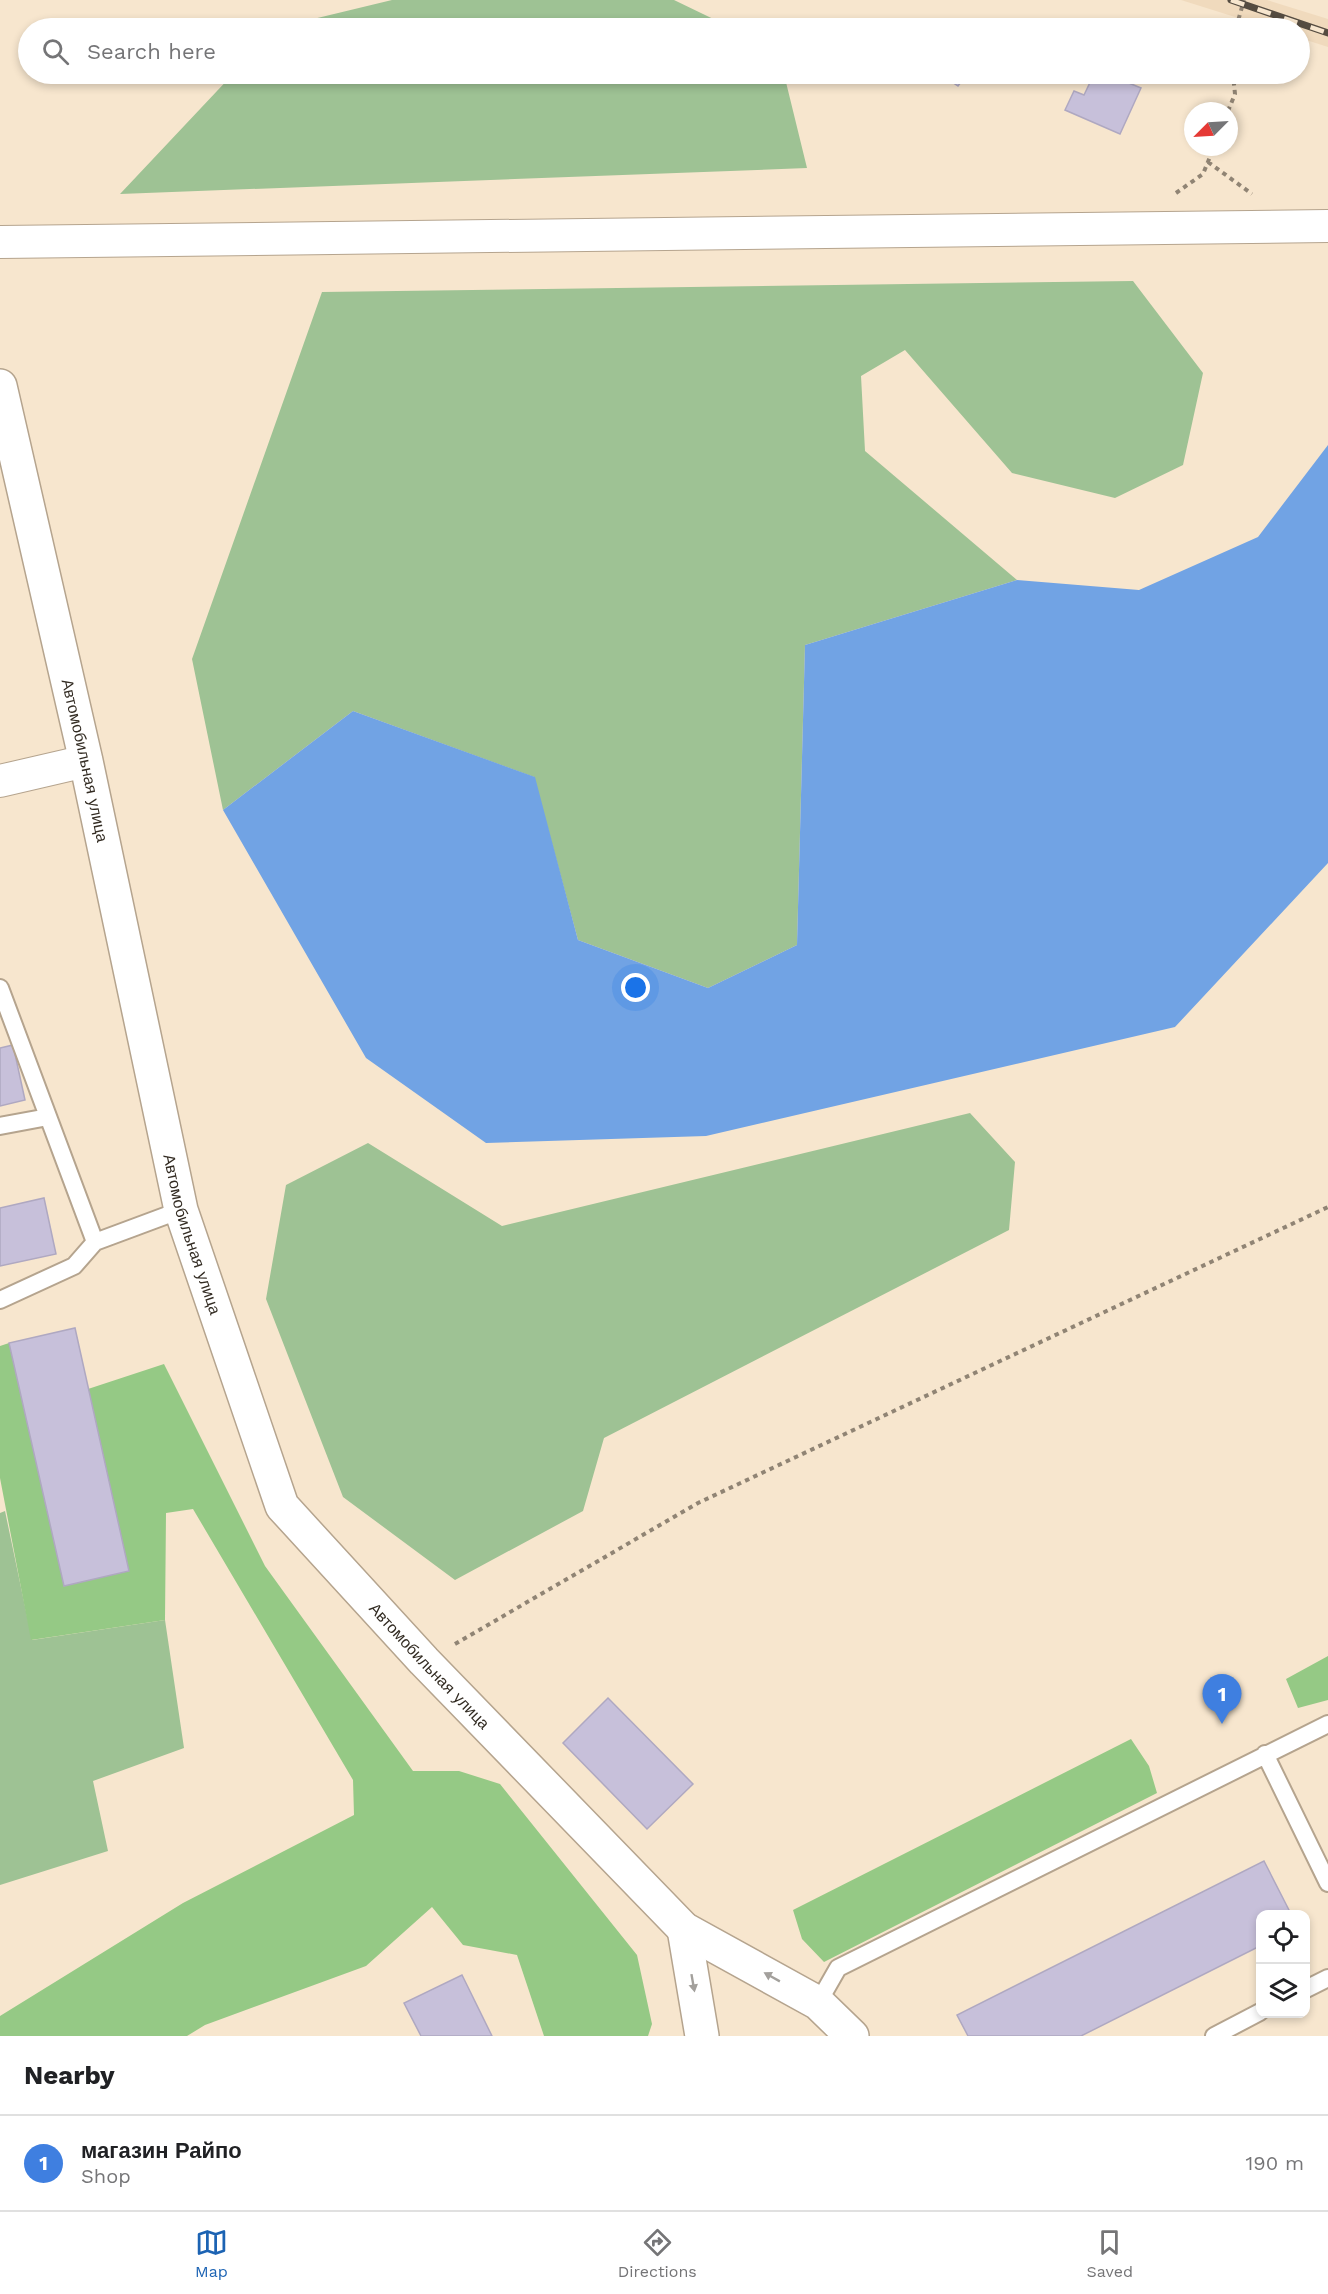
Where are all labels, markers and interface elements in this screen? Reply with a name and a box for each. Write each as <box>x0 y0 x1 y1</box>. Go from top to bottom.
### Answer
search box <box>18 18 1310 84</box>
icon: search <box>39 35 72 68</box>
text: Search here <box>87 39 216 64</box>
north arrow <box>1184 102 1238 156</box>
street label: Автомобильная улица <box>58 677 112 844</box>
your location <box>621 973 650 1002</box>
street label: Автомобильная улица <box>160 1152 225 1317</box>
street label: Автомобильная улица <box>366 1599 494 1733</box>
pin: 1 <box>1202 1674 1242 1724</box>
map controls <box>1256 1910 1310 2018</box>
button: locate <box>1256 1910 1310 1964</box>
button: layers <box>1256 1964 1310 2018</box>
one-way arrow <box>764 1972 780 1983</box>
one-way arrow <box>688 1973 697 1992</box>
text: Nearby <box>24 2060 115 2090</box>
text: магазин Райпо <box>81 2138 242 2163</box>
text: 1 <box>39 2151 48 2175</box>
text: 190 m <box>1246 2151 1304 2175</box>
text: Shop <box>81 2164 131 2188</box>
tab: Map <box>195 2226 228 2281</box>
tab: Directions <box>618 2226 697 2281</box>
tab: Saved <box>1087 2226 1133 2281</box>

